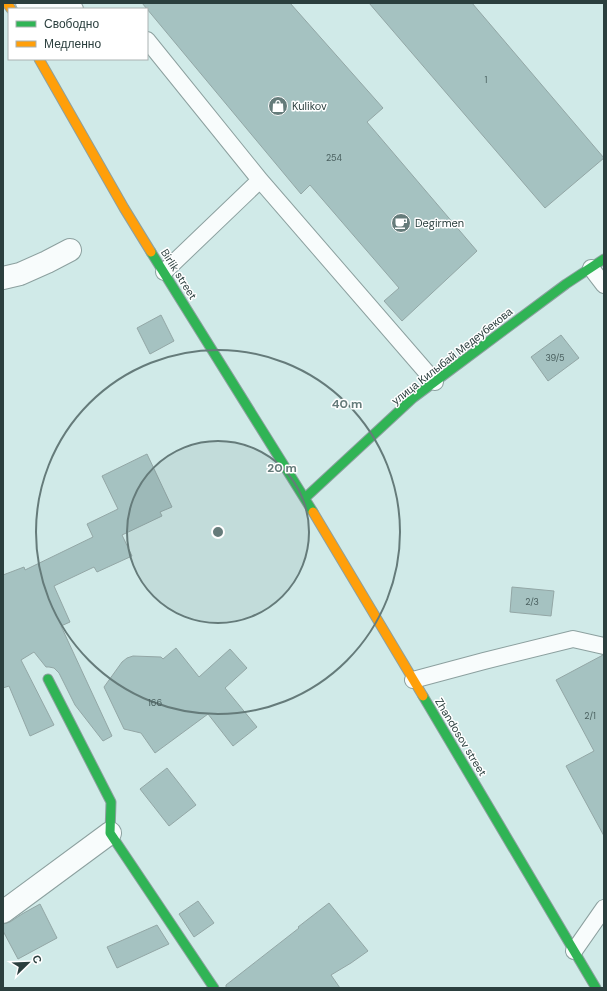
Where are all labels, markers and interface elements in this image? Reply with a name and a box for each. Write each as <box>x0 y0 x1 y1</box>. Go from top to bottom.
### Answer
legend <box>8 8 148 60</box>
text: Свободно <box>44 16 99 32</box>
text: Медленно <box>44 36 101 52</box>
house number: 1 <box>485 74 488 86</box>
shop icon: Kulikov <box>267 95 289 117</box>
place label: Kulikov <box>292 99 327 113</box>
house number: 254 <box>326 152 343 164</box>
cafe icon: Degirmen <box>390 212 412 234</box>
place label: Degirmen <box>415 216 464 230</box>
street label: Birlik street <box>158 246 200 302</box>
street label: улица Килыбай Медеубекова <box>389 304 516 408</box>
house number: 39/5 <box>545 352 565 364</box>
text: 40 m <box>332 396 362 412</box>
text: 20 m <box>267 460 297 476</box>
centre of rings <box>211 525 225 539</box>
house number: 2/3 <box>525 596 539 608</box>
street label: Zhandosov street <box>432 695 490 779</box>
house number: 166 <box>148 697 162 709</box>
house number: 2/1 <box>584 710 596 722</box>
north arrow <box>8 943 48 983</box>
text: С <box>29 953 45 966</box>

